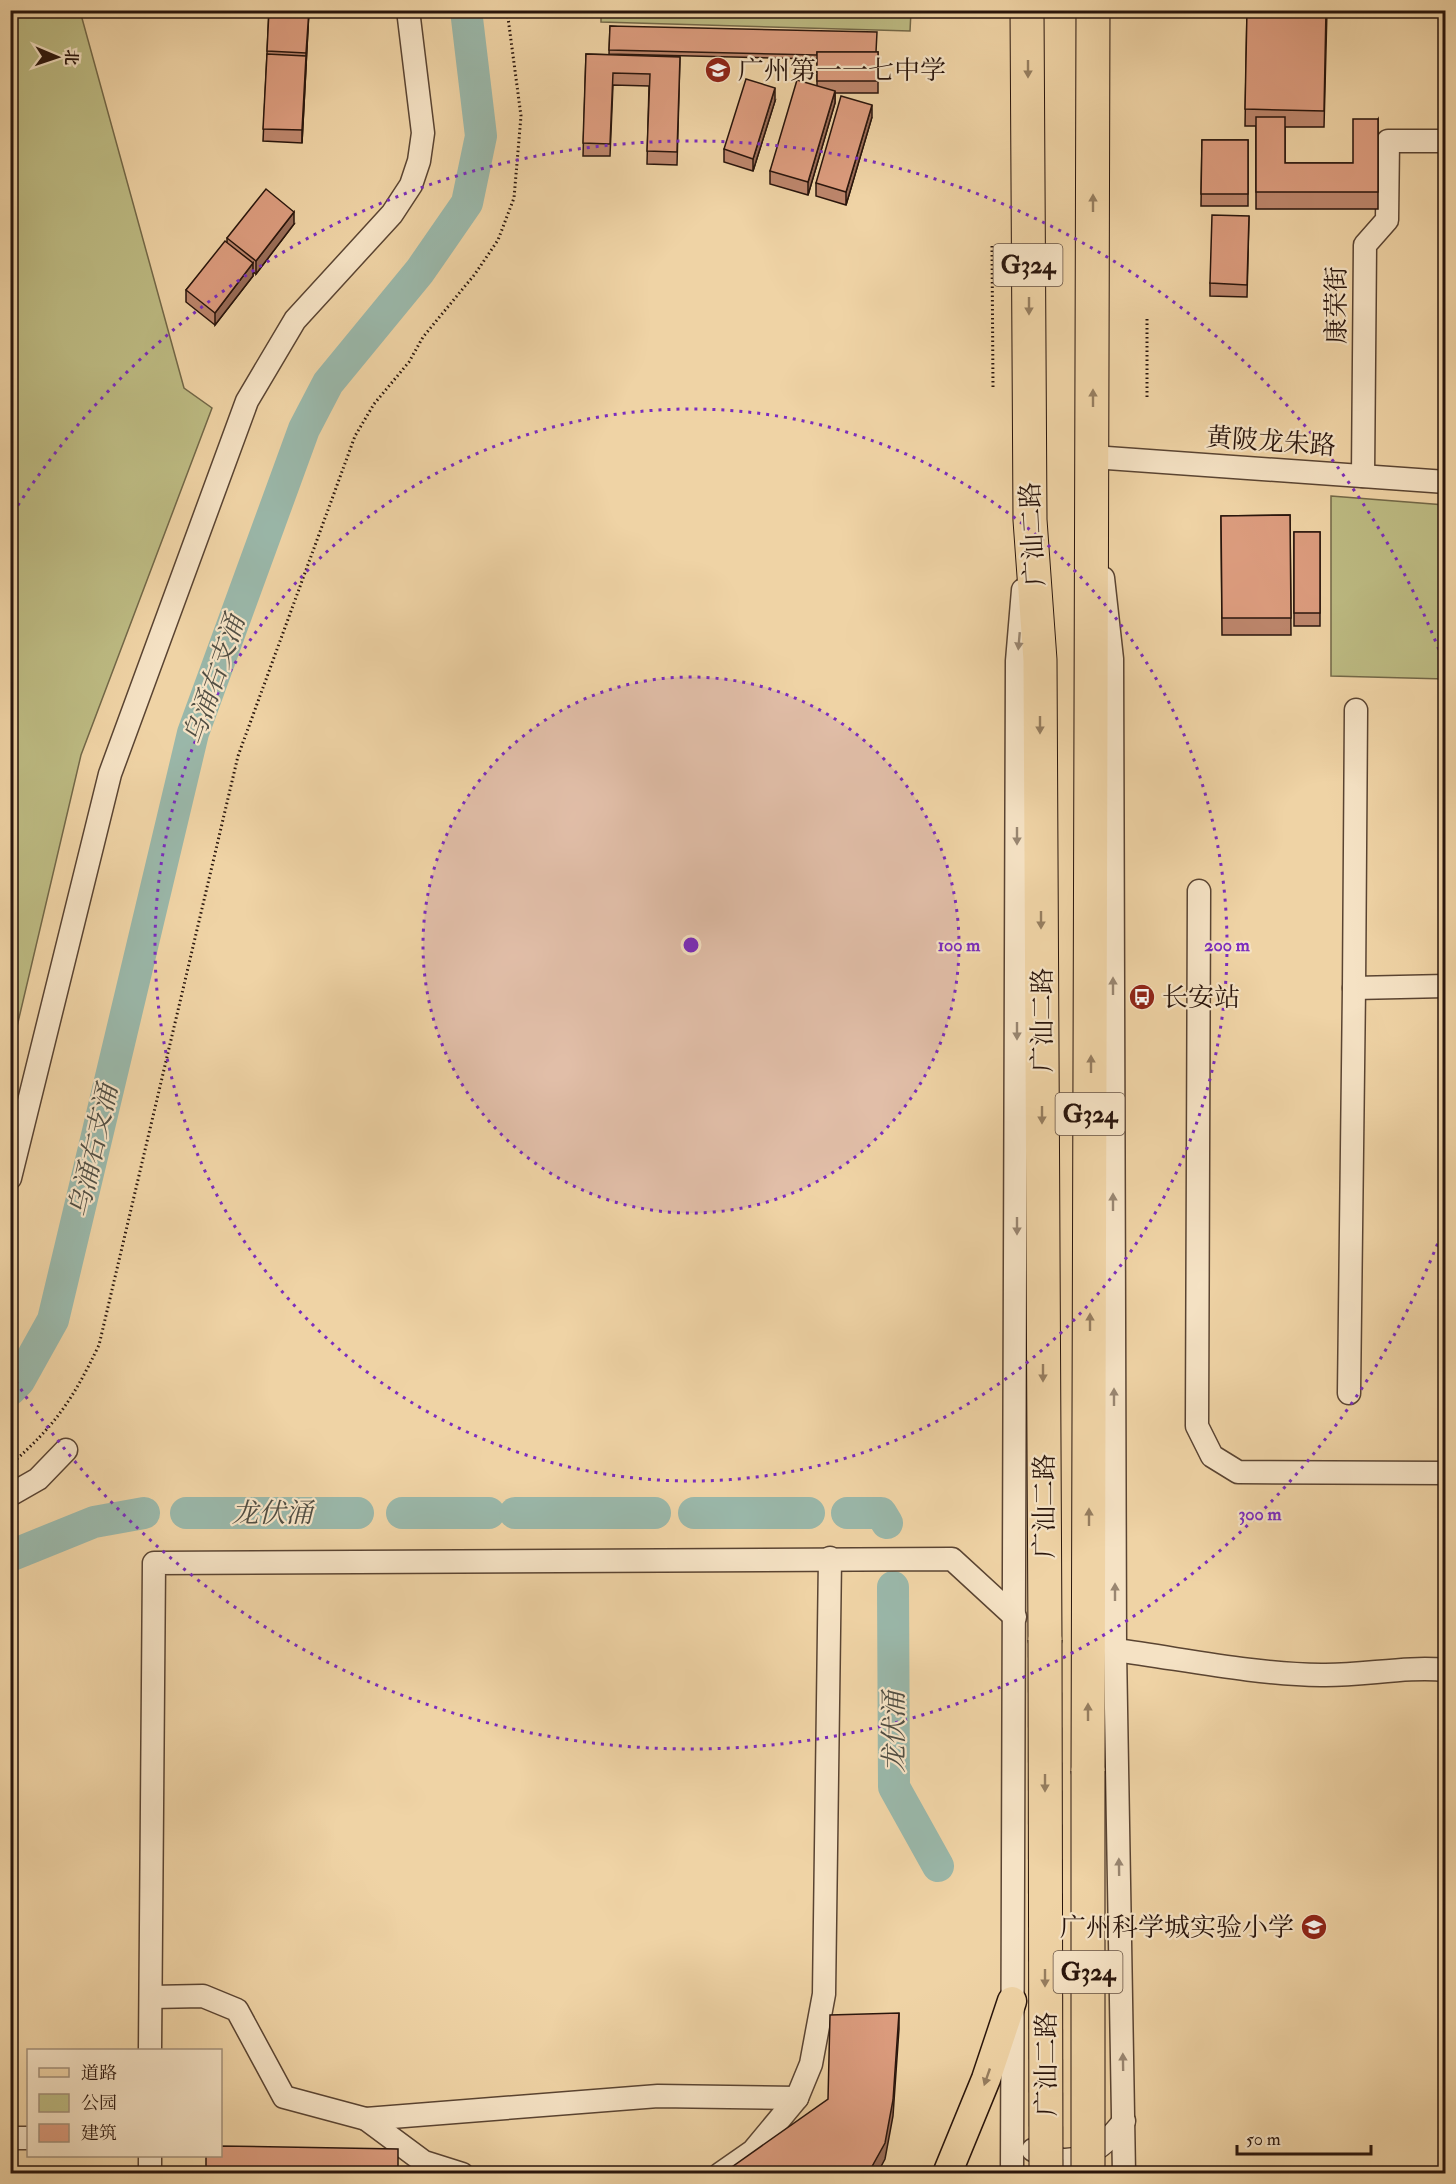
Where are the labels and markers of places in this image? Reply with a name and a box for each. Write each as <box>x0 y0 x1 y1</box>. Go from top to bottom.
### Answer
school or university icon: 广州第一一七中学 <box>703 55 733 85</box>
place label: 广州第一一七中学 <box>738 55 946 87</box>
centre of rings <box>681 935 701 955</box>
bus stop icon: 长安站 <box>1127 982 1157 1012</box>
place label: 长安站 <box>1162 982 1240 1014</box>
place label: 广州科学城实验小学 <box>1060 1912 1294 1944</box>
school or university icon: 广州科学城实验小学 <box>1299 1912 1329 1942</box>

